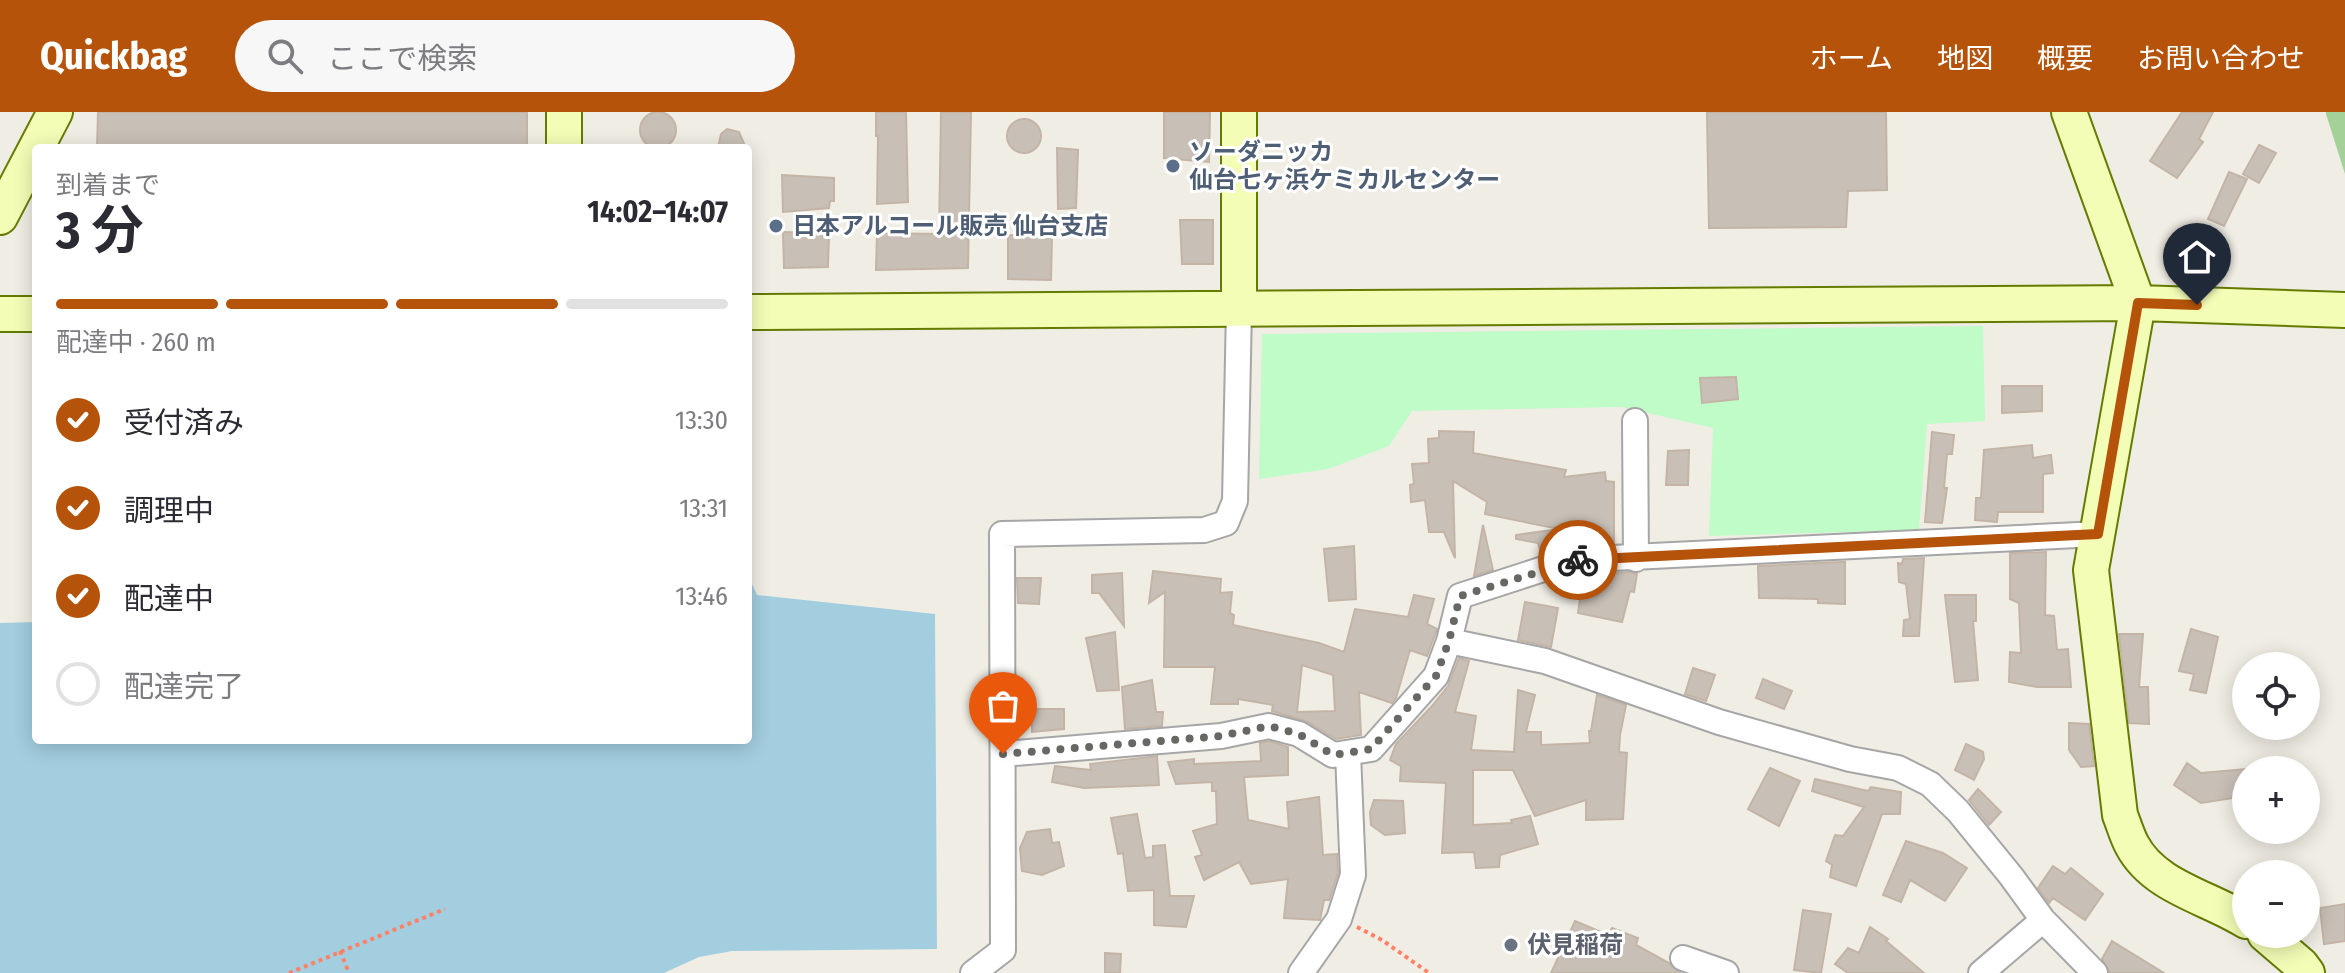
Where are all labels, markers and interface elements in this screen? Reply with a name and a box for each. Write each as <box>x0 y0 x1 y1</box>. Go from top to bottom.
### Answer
search box <box>235 20 795 92</box>
text: Quickbag <box>40 33 187 79</box>
icon: search <box>263 34 307 78</box>
text: ここで検索 <box>327 41 477 77</box>
text: ホーム <box>1810 42 1893 75</box>
text: 地図 <box>1937 42 1993 75</box>
text: 概要 <box>2037 42 2093 75</box>
text: お問い合わせ <box>2137 42 2305 75</box>
place label: ソーダニッカ 仙台七ヶ浜ケミカルセンター <box>1189 138 1500 194</box>
marker: ソーダニッカ 仙台七ヶ浜ケミカルセンター <box>1164 157 1182 175</box>
text: 到着まで <box>56 170 160 201</box>
text: 14:02–14:07 <box>587 194 728 230</box>
text: 3 分 <box>56 199 143 262</box>
place label: 日本アルコール販売 仙台支店 <box>792 212 1108 240</box>
marker: 日本アルコール販売 仙台支店 <box>767 217 785 235</box>
pin <box>2163 223 2231 305</box>
icon: home <box>2175 235 2219 279</box>
text: 配達中 · 260 m <box>56 327 216 358</box>
icon: check <box>56 398 100 442</box>
text: 受付済み <box>124 405 244 441</box>
text: 13:30 <box>675 405 728 436</box>
icon: check <box>56 486 100 530</box>
text: 調理中 <box>124 493 214 529</box>
text: 13:31 <box>679 493 728 524</box>
courier <box>1538 520 1618 600</box>
icon: bike <box>1556 538 1600 582</box>
icon: check <box>56 574 100 618</box>
text: 配達中 <box>124 581 214 617</box>
text: 13:46 <box>675 581 728 612</box>
map controls <box>2232 652 2320 948</box>
button: locate <box>2232 652 2320 740</box>
text: 配達完了 <box>124 669 244 705</box>
pin <box>969 672 1037 754</box>
icon: bag <box>981 684 1025 728</box>
button: + <box>2232 756 2320 844</box>
button: − <box>2232 860 2320 948</box>
place label: 伏見稲荷 <box>1527 931 1623 959</box>
marker: 伏見稲荷 <box>1502 936 1520 954</box>

